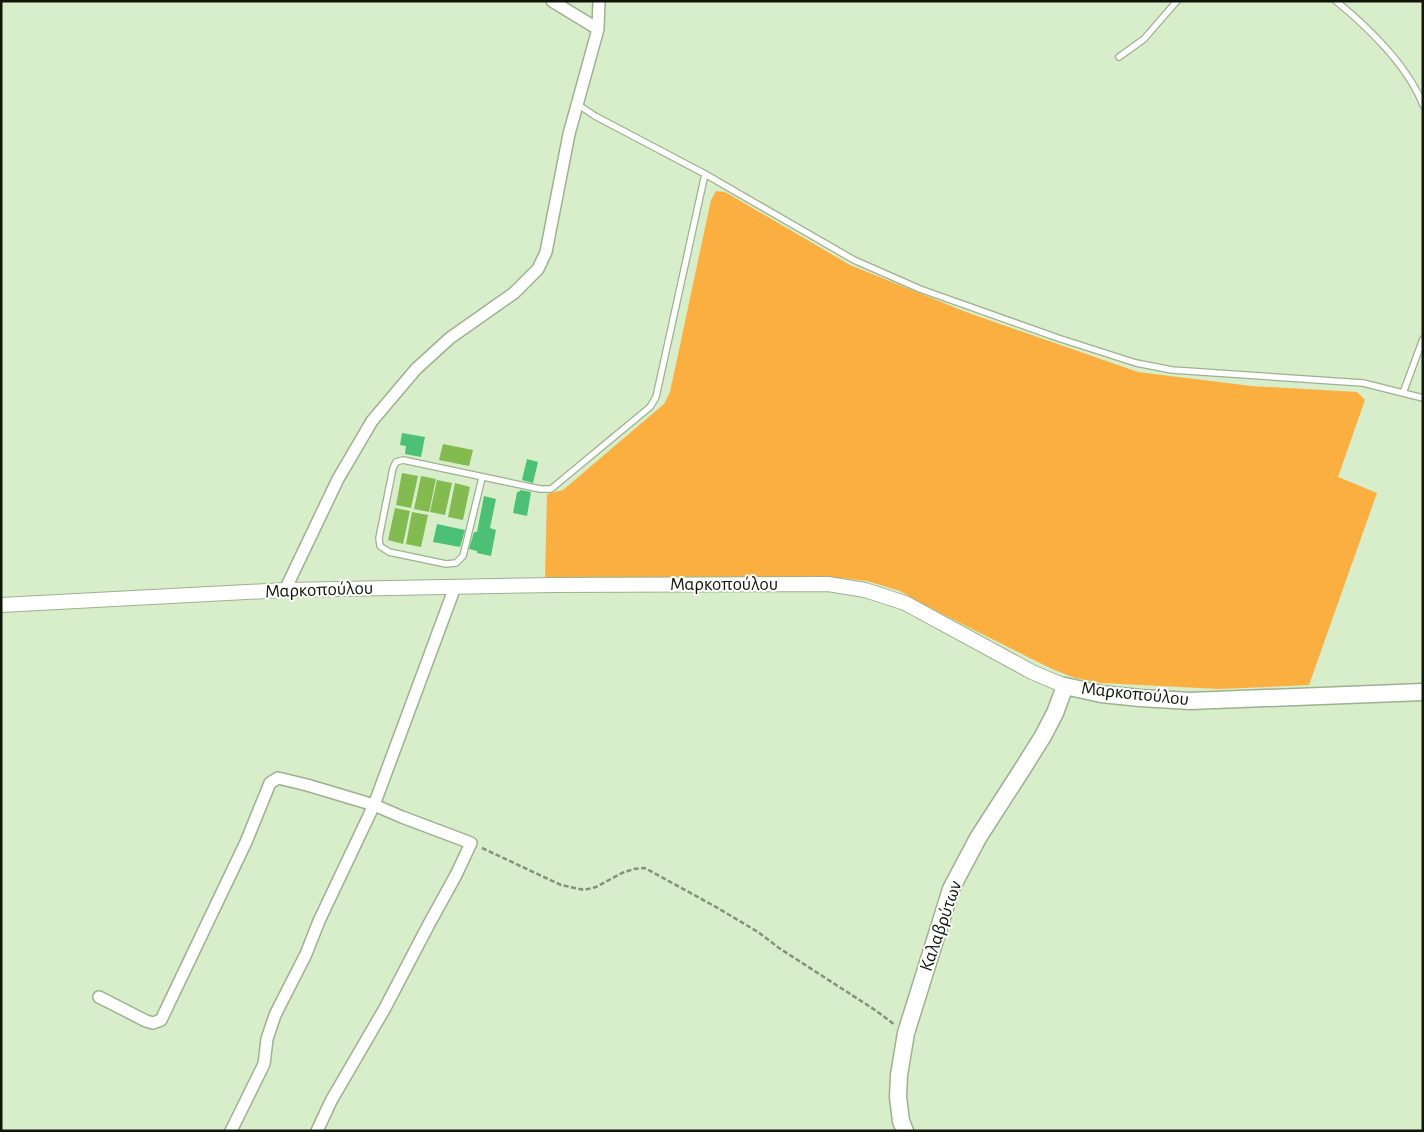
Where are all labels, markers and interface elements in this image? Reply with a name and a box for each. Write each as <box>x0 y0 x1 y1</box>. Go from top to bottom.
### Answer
street label: Μαρκοπούλου <box>670 575 778 594</box>
street label: Μαρκοπούλου <box>265 579 373 601</box>
street label: Μαρκοπούλου <box>1080 679 1190 709</box>
street label: Καλαβρύτων <box>917 878 965 974</box>

